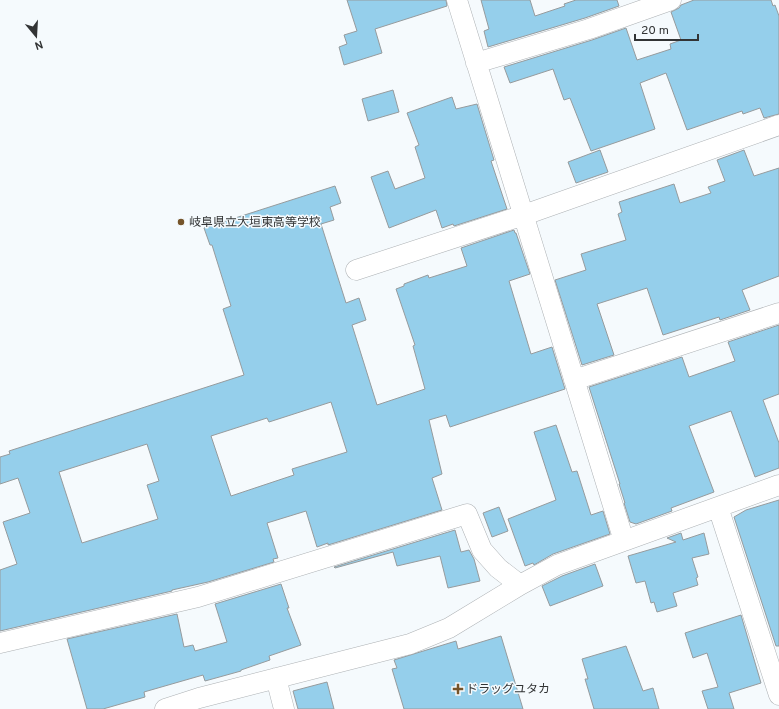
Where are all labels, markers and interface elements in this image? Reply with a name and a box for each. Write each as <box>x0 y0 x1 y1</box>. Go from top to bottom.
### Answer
north arrow <box>16 16 56 56</box>
scale bar <box>635 16 698 42</box>
text: 20 m <box>641 23 669 39</box>
text: N <box>33 37 45 52</box>
place label: 岐阜県立大垣東高等学校 <box>189 215 321 231</box>
marker: 岐阜県立大垣東高等学校 <box>176 217 186 227</box>
place label: ドラッグユタカ <box>466 682 550 698</box>
marker: ドラッグユタカ <box>453 684 463 694</box>

